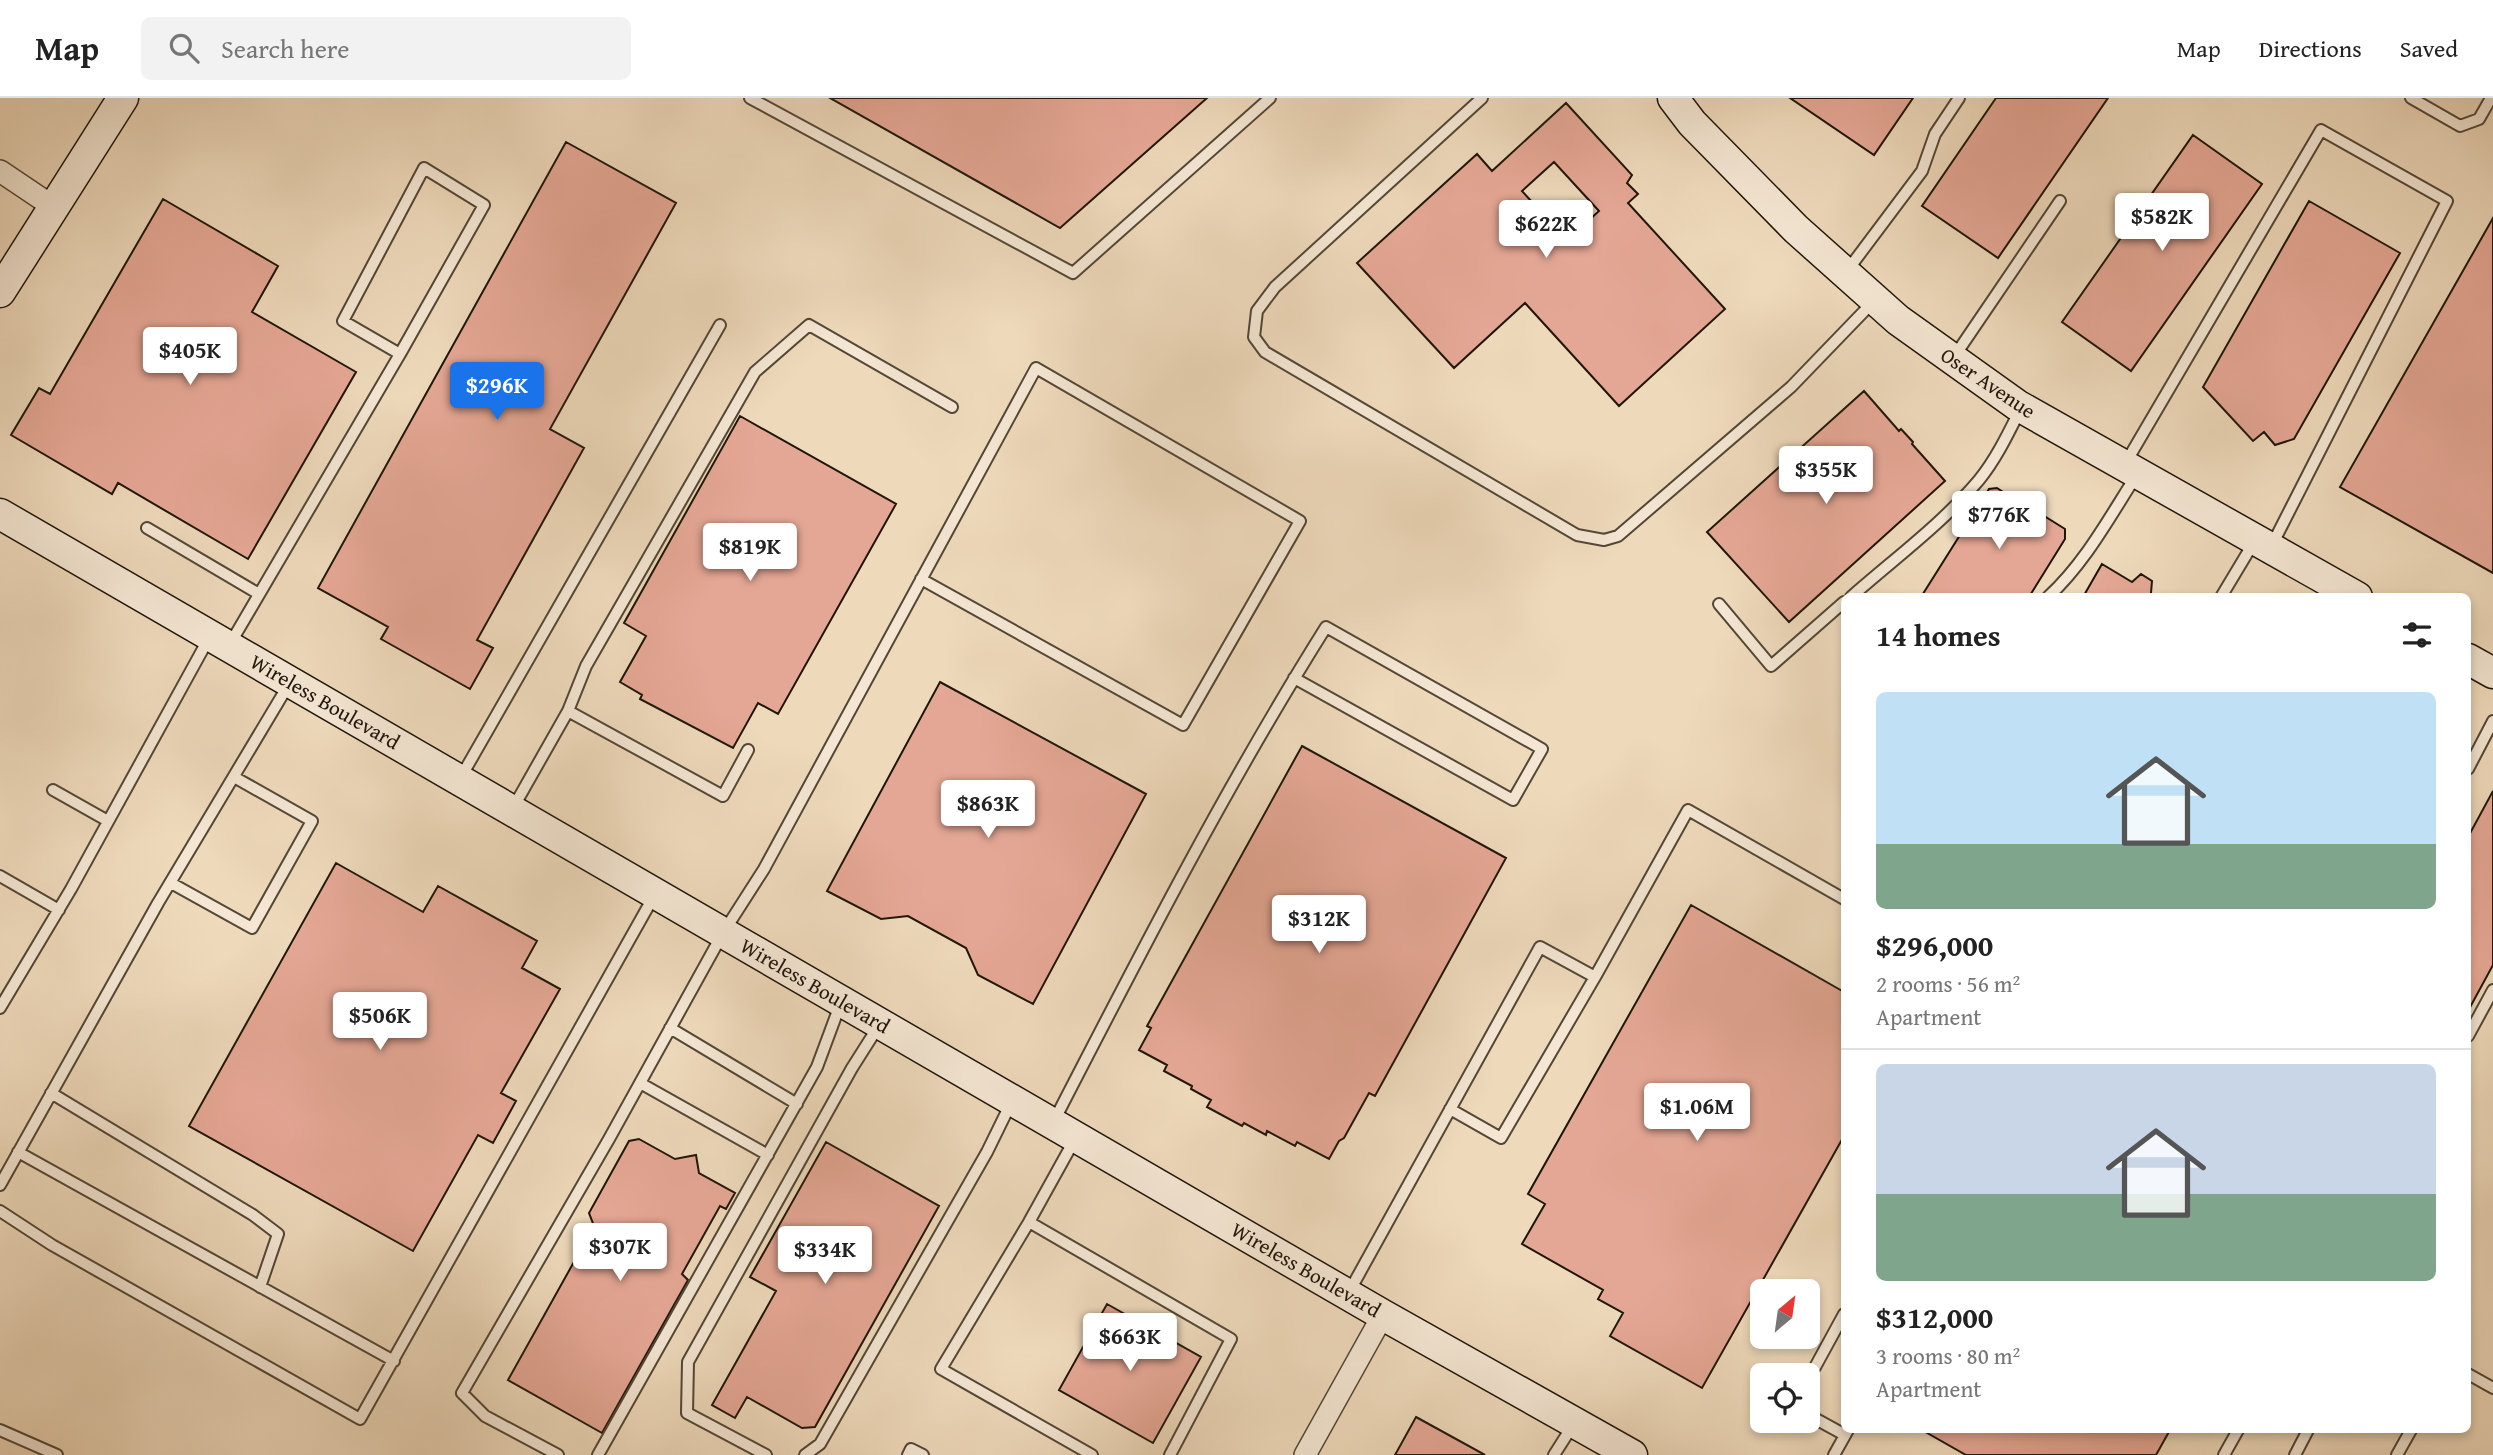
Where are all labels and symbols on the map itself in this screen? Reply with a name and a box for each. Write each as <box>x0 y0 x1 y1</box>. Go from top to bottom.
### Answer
pin: $582K <box>2113 194 2211 253</box>
pin: $622K <box>1497 200 1595 260</box>
pin: $405K <box>141 328 239 387</box>
street label: Oser Avenue <box>1935 339 2042 426</box>
pin: $296K <box>448 362 546 422</box>
pin: $355K <box>1777 446 1875 506</box>
pin: $776K <box>1950 491 2048 551</box>
pin: $819K <box>701 524 799 583</box>
street label: Wireless Boulevard <box>245 646 407 757</box>
pin: $863K <box>939 780 1037 840</box>
pin: $312K <box>1270 896 1368 955</box>
street label: Wireless Boulevard <box>735 930 897 1041</box>
pin: $506K <box>331 992 429 1052</box>
pin: $1.06M <box>1640 1084 1754 1143</box>
street label: Wireless Boulevard <box>1226 1214 1388 1325</box>
pin: $307K <box>571 1224 669 1283</box>
pin: $334K <box>776 1226 874 1286</box>
north arrow <box>1750 1279 1820 1349</box>
pin: $663K <box>1081 1314 1179 1373</box>

